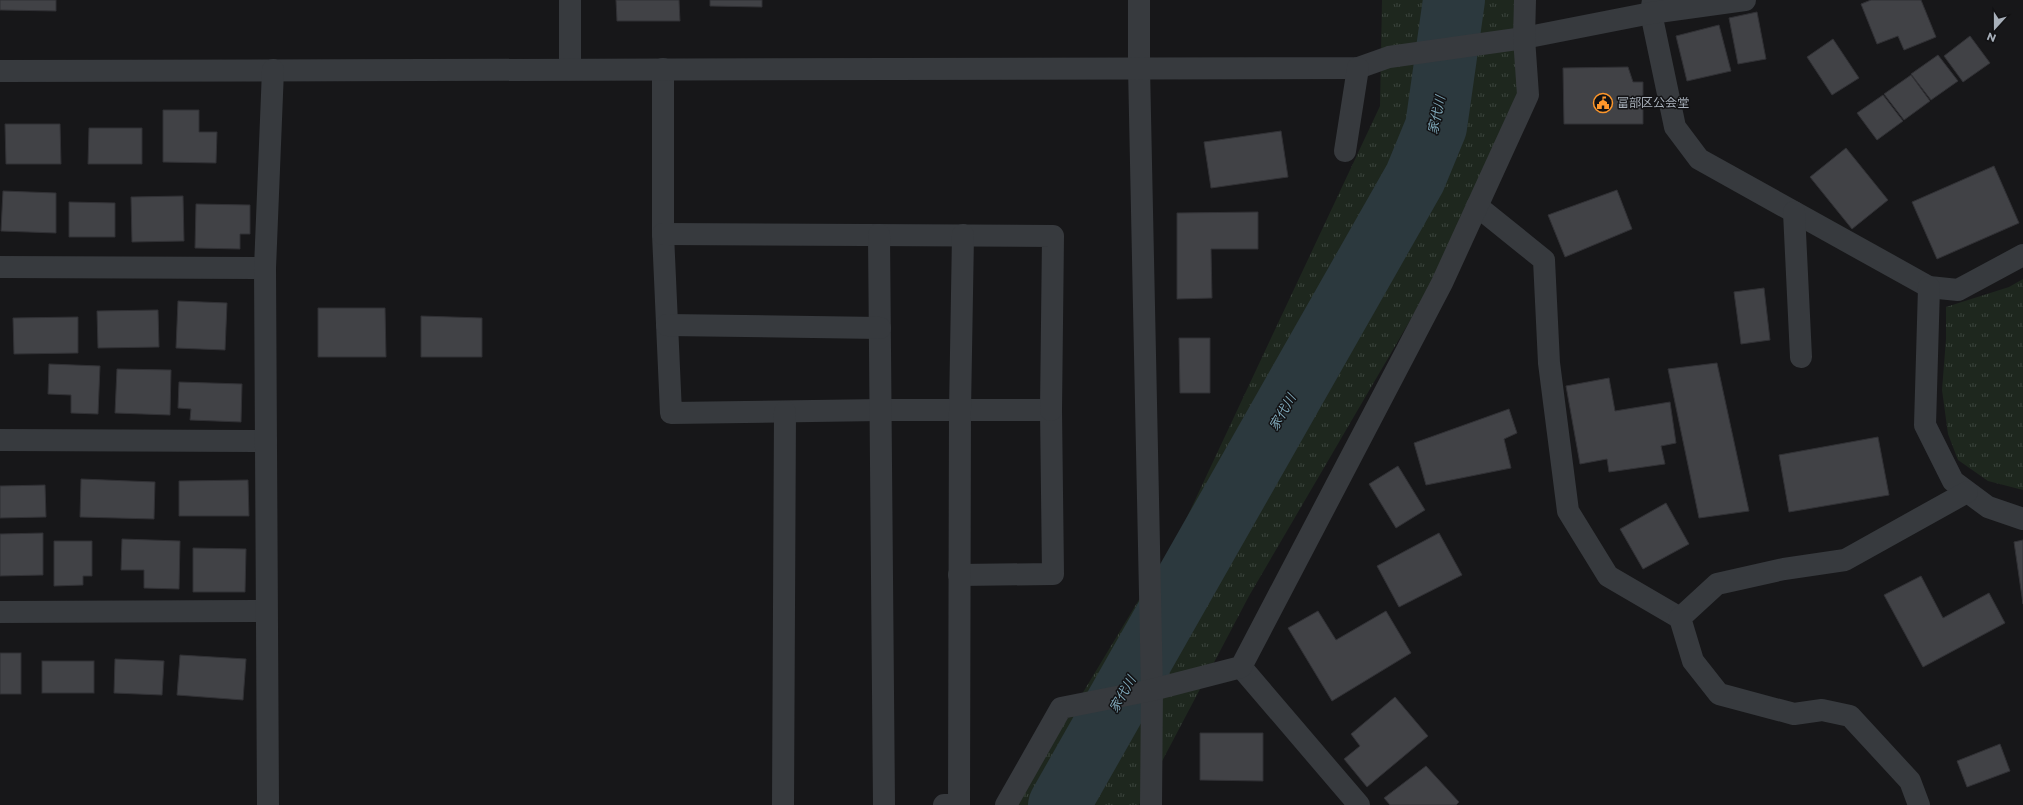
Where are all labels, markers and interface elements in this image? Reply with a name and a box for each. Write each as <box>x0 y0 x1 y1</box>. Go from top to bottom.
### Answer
north arrow <box>1975 8 2015 48</box>
text: N <box>1985 29 1998 45</box>
water label: 家代川 <box>1424 92 1448 136</box>
public building icon: 富部区公会堂 <box>1592 92 1614 114</box>
place label: 富部区公会堂 <box>1617 95 1689 110</box>
water label: 家代川 <box>1265 389 1300 433</box>
water label: 家代川 <box>1105 671 1140 715</box>

